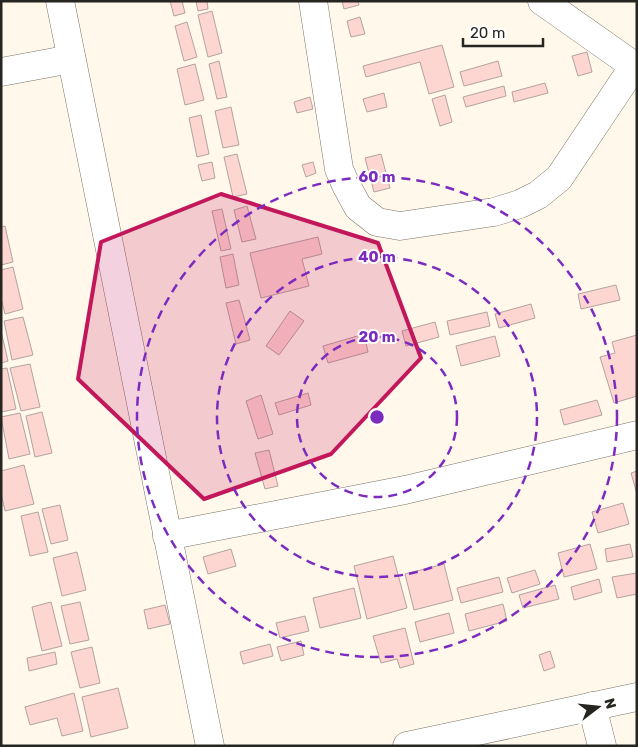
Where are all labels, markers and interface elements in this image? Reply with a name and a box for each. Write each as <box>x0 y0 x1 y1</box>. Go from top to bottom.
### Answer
scale bar <box>463 15 543 47</box>
text: 20 m <box>470 24 505 42</box>
text: 60 m <box>359 168 395 186</box>
text: 40 m <box>358 248 396 266</box>
text: 20 m <box>359 328 395 346</box>
centre of rings <box>368 408 386 426</box>
north arrow <box>573 682 623 732</box>
text: N <box>600 696 620 711</box>

